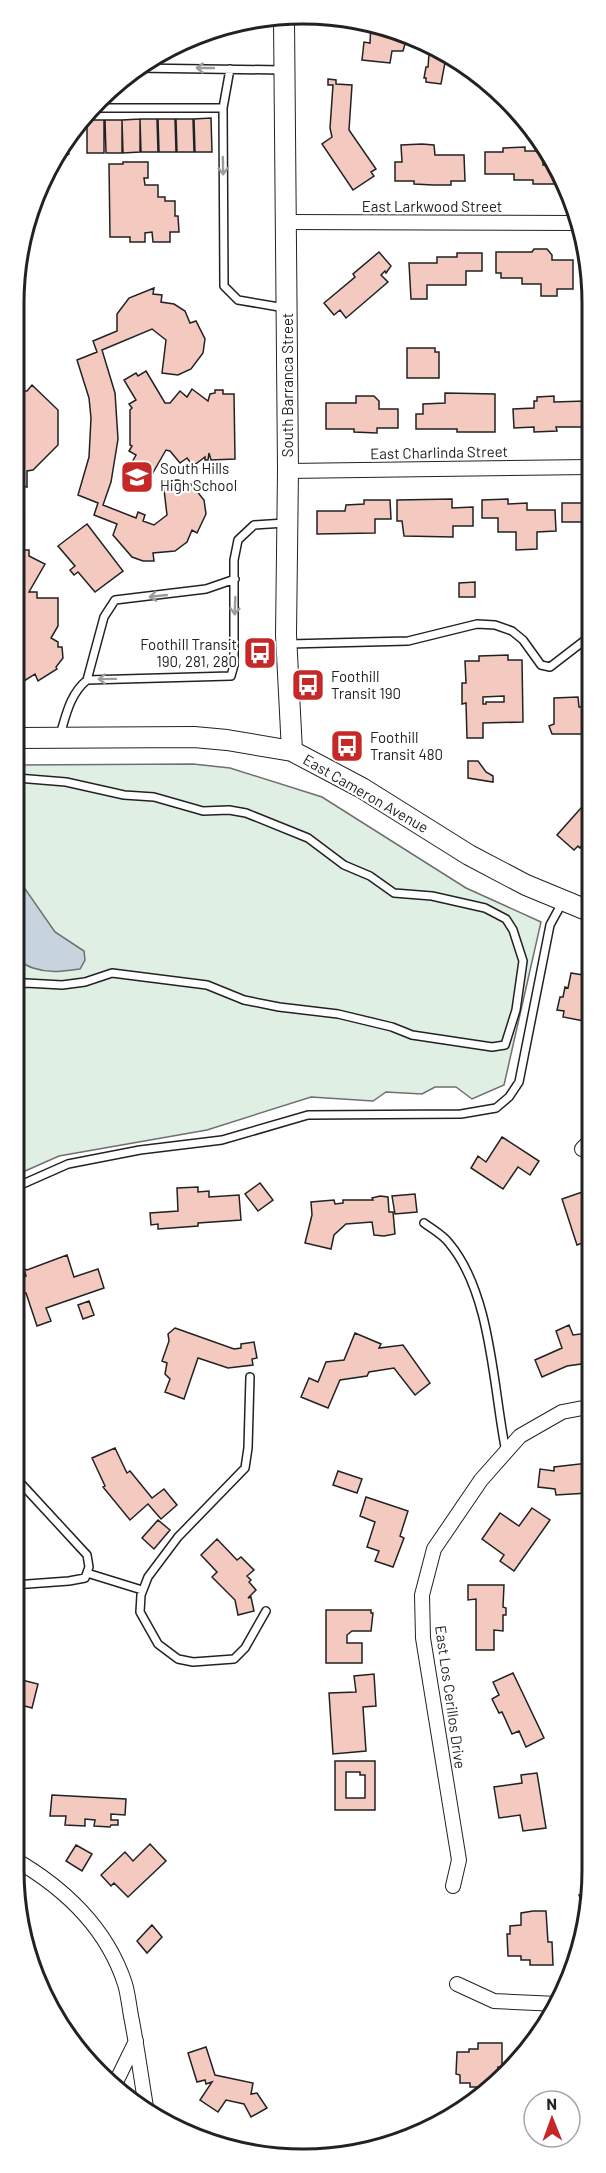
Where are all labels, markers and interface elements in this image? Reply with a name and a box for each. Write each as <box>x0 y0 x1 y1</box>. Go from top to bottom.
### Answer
one-way arrow <box>195 62 215 74</box>
one-way arrow <box>217 156 229 176</box>
street label: East Larkwood Street <box>362 197 502 215</box>
street label: South Barranca Street <box>278 313 296 457</box>
street label: East Charlinda Street <box>370 442 508 462</box>
school or university icon: South Hills High School <box>119 459 155 495</box>
place label: South Hills High School <box>160 459 237 494</box>
one-way arrow <box>148 591 168 602</box>
one-way arrow <box>229 595 241 615</box>
place label: Foothill Transit 190, 281, 280 <box>140 635 237 670</box>
bus stop icon: Foothill Transit 190, 281, 280 <box>242 635 278 671</box>
bus stop icon: Foothill Transit 190 <box>290 667 326 703</box>
place label: Foothill Transit 190 <box>331 667 401 702</box>
one-way arrow <box>97 673 117 685</box>
bus stop icon: Foothill Transit 480 <box>329 728 365 764</box>
place label: Foothill Transit 480 <box>370 728 443 763</box>
street label: East Cameron Avenue <box>300 750 432 836</box>
street label: East Los Cerillos Drive <box>432 1624 470 1770</box>
north arrow <box>522 2089 582 2149</box>
text: N <box>546 2094 557 2113</box>

